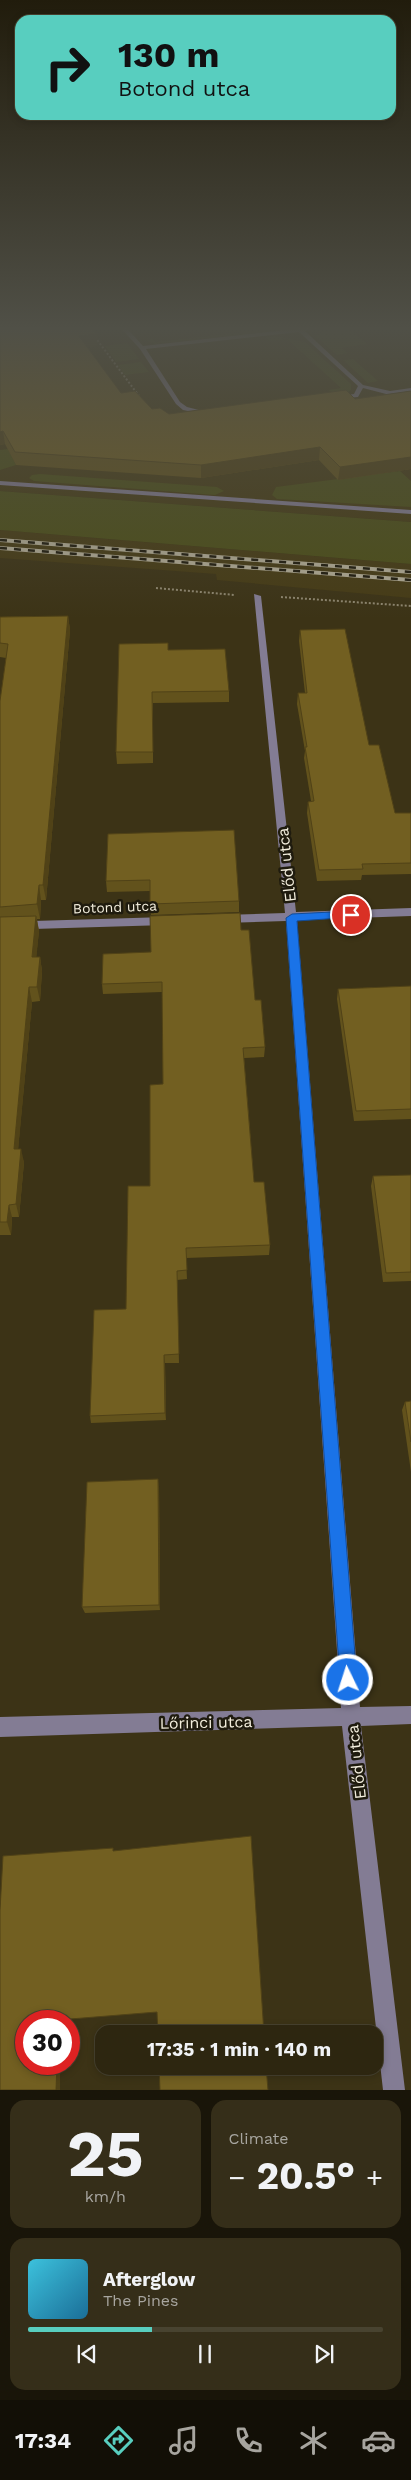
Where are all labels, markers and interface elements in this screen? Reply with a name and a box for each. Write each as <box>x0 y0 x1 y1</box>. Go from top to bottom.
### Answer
text: 130 m <box>118 34 219 76</box>
icon: right <box>35 35 100 100</box>
text: Botond utca <box>118 76 250 101</box>
street label: Előd utca <box>273 827 300 903</box>
pin <box>330 894 372 936</box>
street label: Botond utca <box>73 898 157 916</box>
icon: arrive <box>337 901 365 929</box>
position arrow <box>321 1653 373 1705</box>
street label: Lőrinci utca <box>159 1712 253 1733</box>
street label: Előd utca <box>343 1724 370 1800</box>
speed limit sign: 30 <box>15 2010 80 2075</box>
text: 17:35 · 1 min · 140 m <box>147 2038 331 2061</box>
text: 25 <box>67 2116 144 2192</box>
text: Climate <box>229 2129 289 2148</box>
text: 20.5° <box>256 2154 355 2198</box>
text: − <box>229 2161 245 2194</box>
text: + <box>366 2161 383 2194</box>
text: km/h <box>85 2187 126 2206</box>
text: Afterglow <box>103 2268 195 2291</box>
text: The Pines <box>103 2291 179 2310</box>
icon: previous <box>73 2340 101 2368</box>
icon: pause <box>191 2340 219 2368</box>
icon: next <box>310 2340 338 2368</box>
icon: directions <box>101 2423 136 2458</box>
icon: music <box>166 2423 201 2458</box>
icon: phone <box>231 2423 266 2458</box>
icon: climate <box>296 2423 331 2458</box>
icon: car <box>361 2423 396 2458</box>
text: 17:34 <box>15 2428 71 2453</box>

